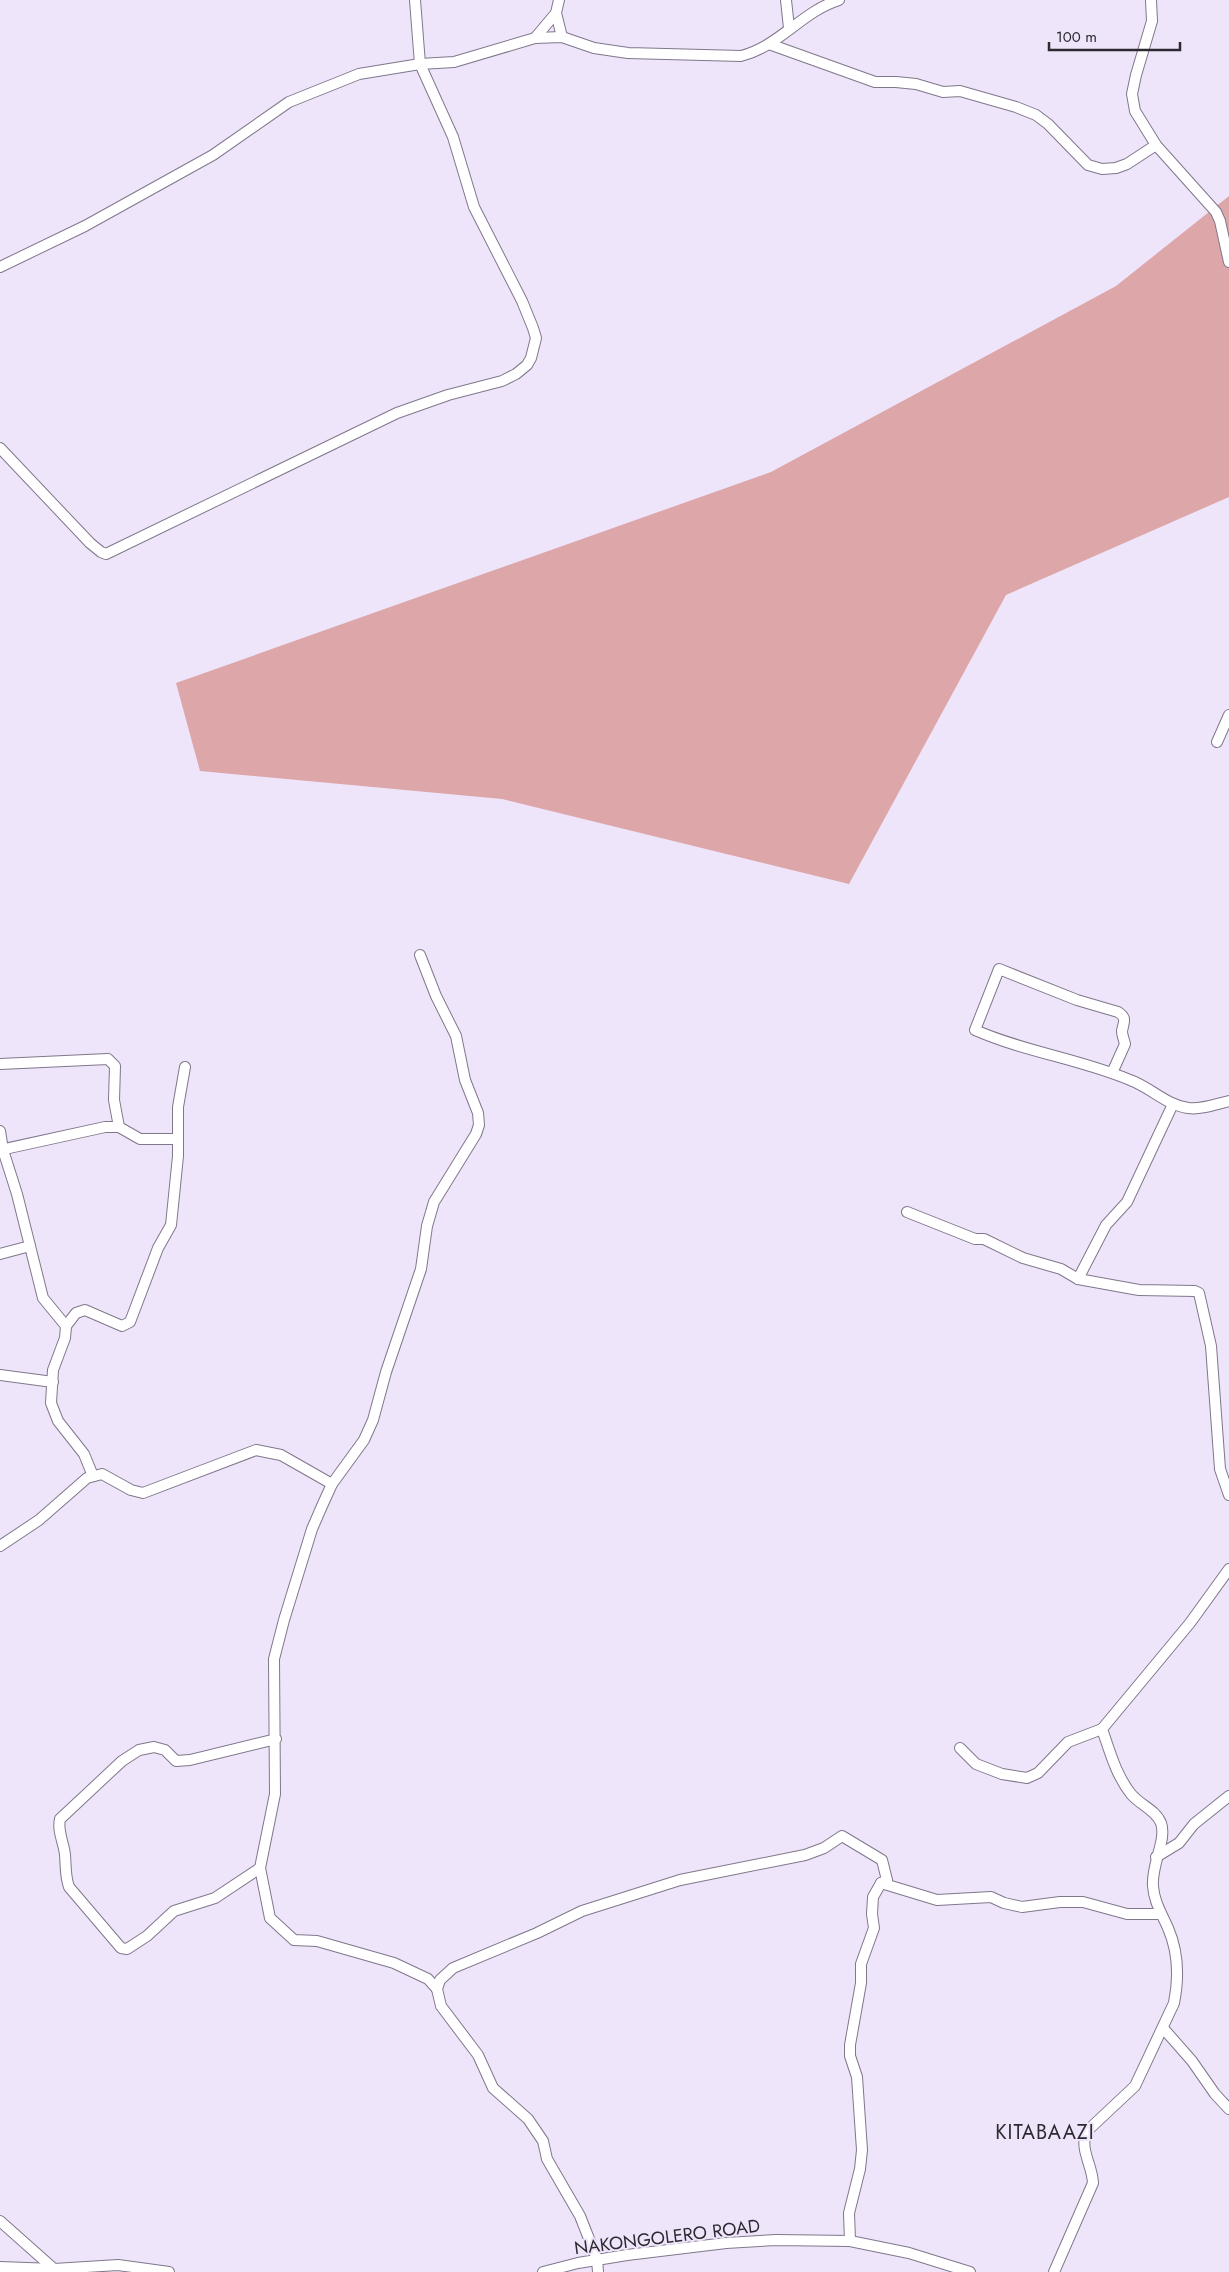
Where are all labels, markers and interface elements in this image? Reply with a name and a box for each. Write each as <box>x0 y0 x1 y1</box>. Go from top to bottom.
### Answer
scale bar <box>1049 20 1180 52</box>
text: 100 m <box>1056 26 1097 48</box>
district label: KITABAAZI <box>995 2118 1095 2147</box>
street label: NAKONGOLERO ROAD <box>573 2213 761 2261</box>

